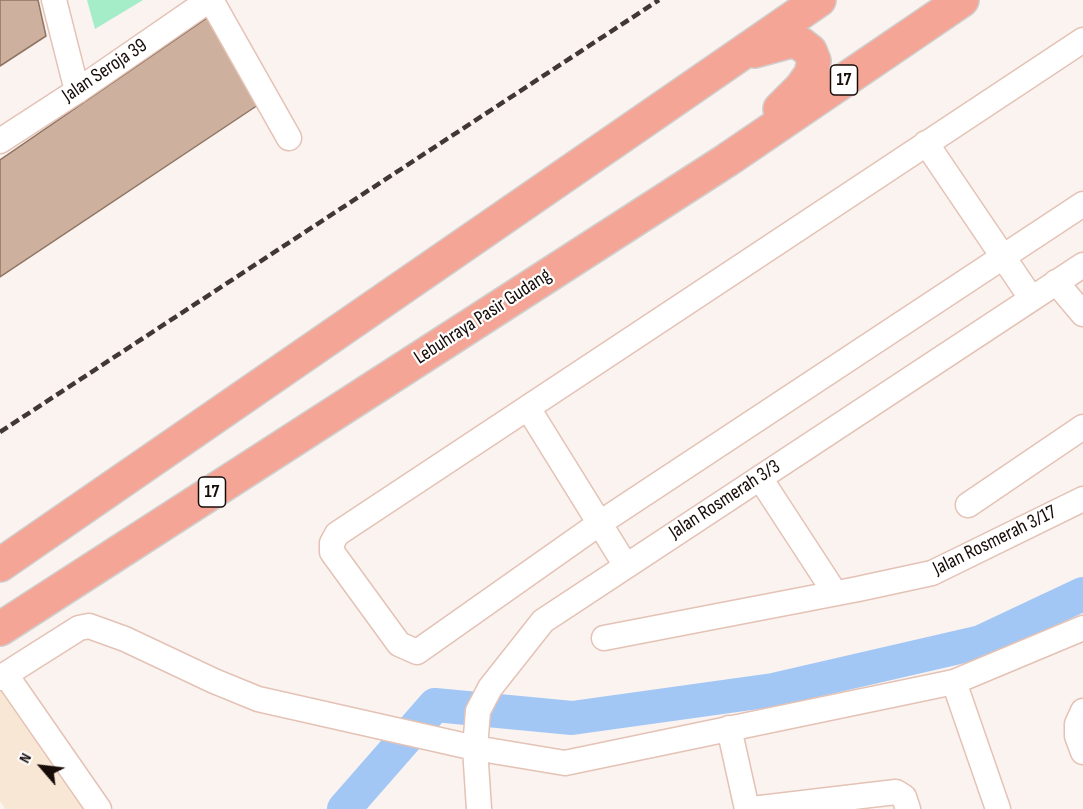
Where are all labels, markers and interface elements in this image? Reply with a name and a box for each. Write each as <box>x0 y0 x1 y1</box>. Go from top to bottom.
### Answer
street label: Jalan Seroja 39 <box>58 34 152 108</box>
road number: 17 <box>830 65 858 95</box>
street label: Lebuhraya Pasir Gudang <box>410 264 556 370</box>
street label: Jalan Rosmerah 3/3 <box>665 455 785 545</box>
road number: 17 <box>198 477 226 507</box>
street label: Jalan Rosmerah 3/17 <box>929 501 1061 581</box>
north arrow <box>12 737 72 797</box>
text: N <box>15 750 36 767</box>

